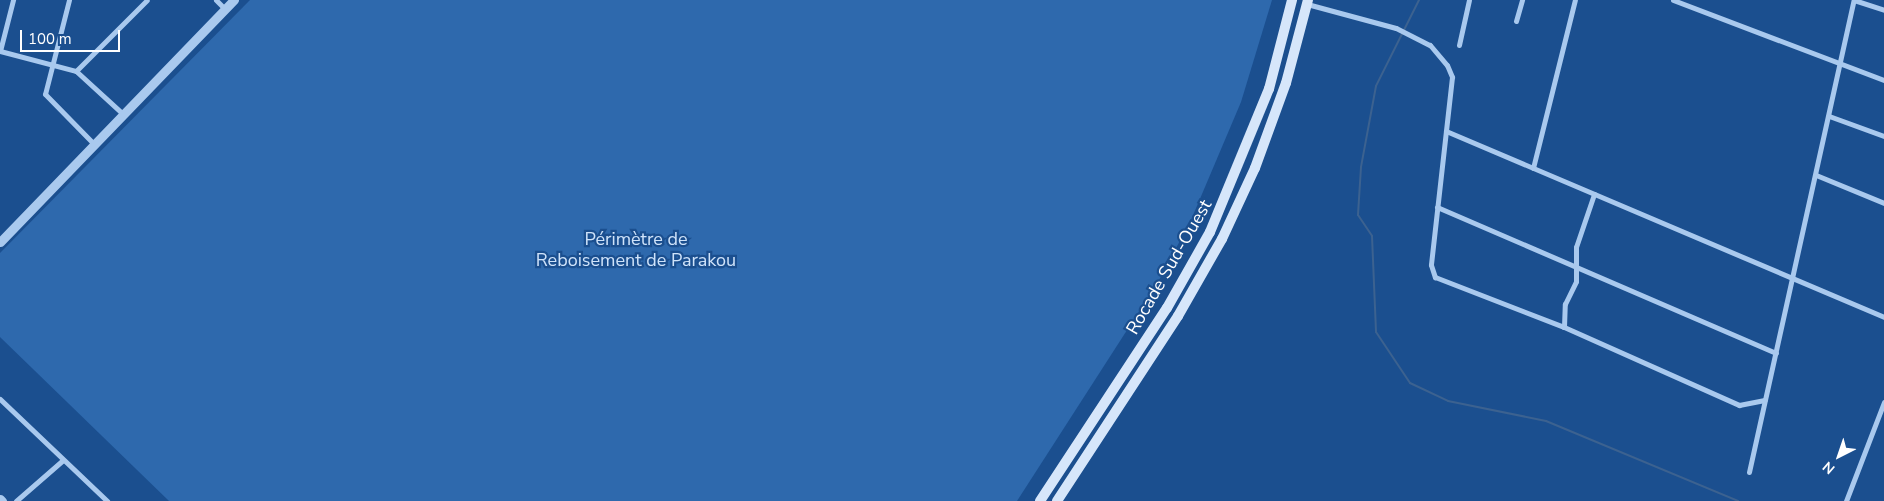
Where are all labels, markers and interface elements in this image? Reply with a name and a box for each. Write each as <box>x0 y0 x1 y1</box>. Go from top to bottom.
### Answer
scale bar <box>22 20 122 52</box>
text: 100 m <box>28 29 72 49</box>
street label: Rocade Sud-Ouest <box>1122 196 1216 338</box>
park label: Périmètre de Reboisement de Parakou <box>536 229 736 272</box>
north arrow <box>1814 431 1864 481</box>
text: N <box>1819 457 1839 478</box>

